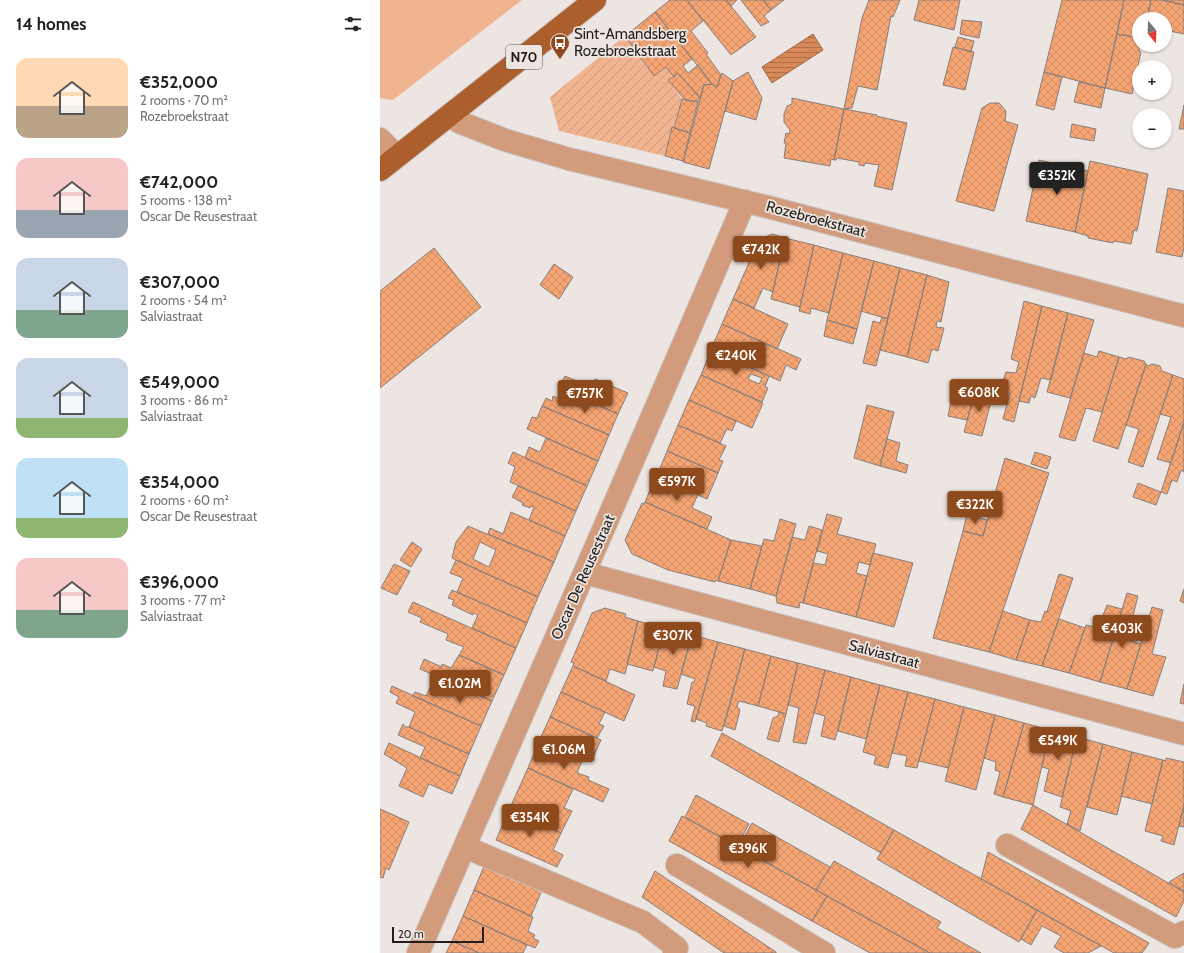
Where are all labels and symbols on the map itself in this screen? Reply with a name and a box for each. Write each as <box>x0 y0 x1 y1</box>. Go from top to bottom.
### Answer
north arrow <box>1132 12 1172 52</box>
place label: Sint-Amandsberg Rozebroekstraat <box>574 25 687 60</box>
bus stop icon: Sint-Amandsberg Rozebroekstraat <box>549 32 571 60</box>
road number: N70 <box>506 45 542 69</box>
pin: €352K <box>1029 162 1085 196</box>
street label: Rozebroekstraat <box>764 197 868 241</box>
pin: €742K <box>733 236 789 270</box>
pin: €240K <box>708 342 764 376</box>
pin: €608K <box>951 379 1007 413</box>
pin: €757K <box>557 380 613 414</box>
pin: €597K <box>649 468 705 502</box>
pin: €322K <box>947 491 1003 525</box>
street label: Oscar De Reusestraat <box>547 512 619 642</box>
pin: €403K <box>1094 615 1150 649</box>
pin: €307K <box>645 622 701 656</box>
street label: Salviastraat <box>847 636 921 672</box>
pin: €1.02M <box>427 670 493 704</box>
pin: €549K <box>1030 727 1086 761</box>
pin: €1.06M <box>531 736 597 770</box>
pin: €354K <box>502 804 558 838</box>
pin: €396K <box>720 835 776 869</box>
scale bar <box>392 925 484 944</box>

